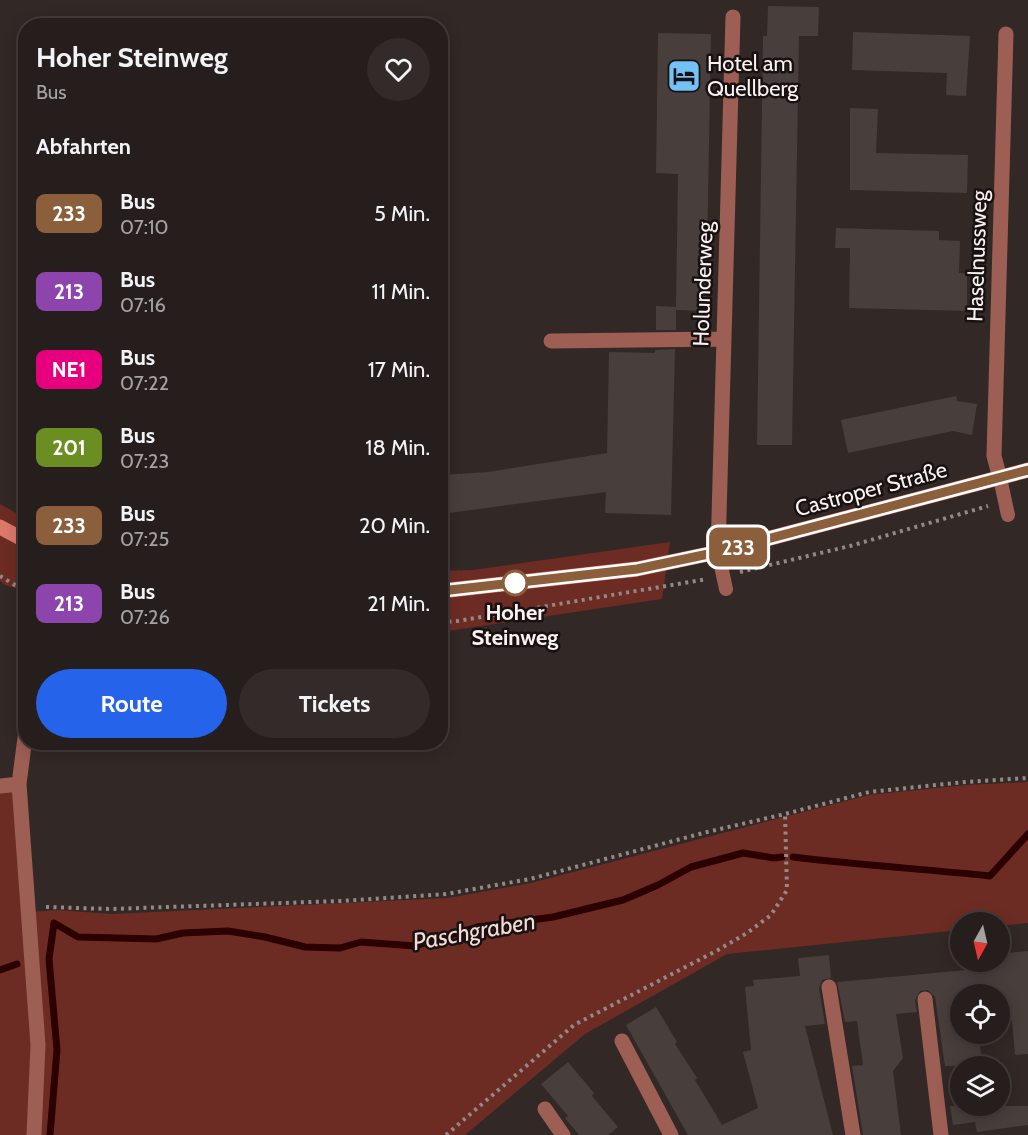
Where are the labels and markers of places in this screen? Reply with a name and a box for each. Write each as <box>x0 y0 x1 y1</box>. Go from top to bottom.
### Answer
place label: Hotel am Quellberg <box>707 50 799 102</box>
hotel icon: Hotel am Quellberg <box>666 58 702 94</box>
marker: Hoher Steinweg <box>502 570 528 596</box>
place label: Hoher Steinweg <box>472 599 558 651</box>

